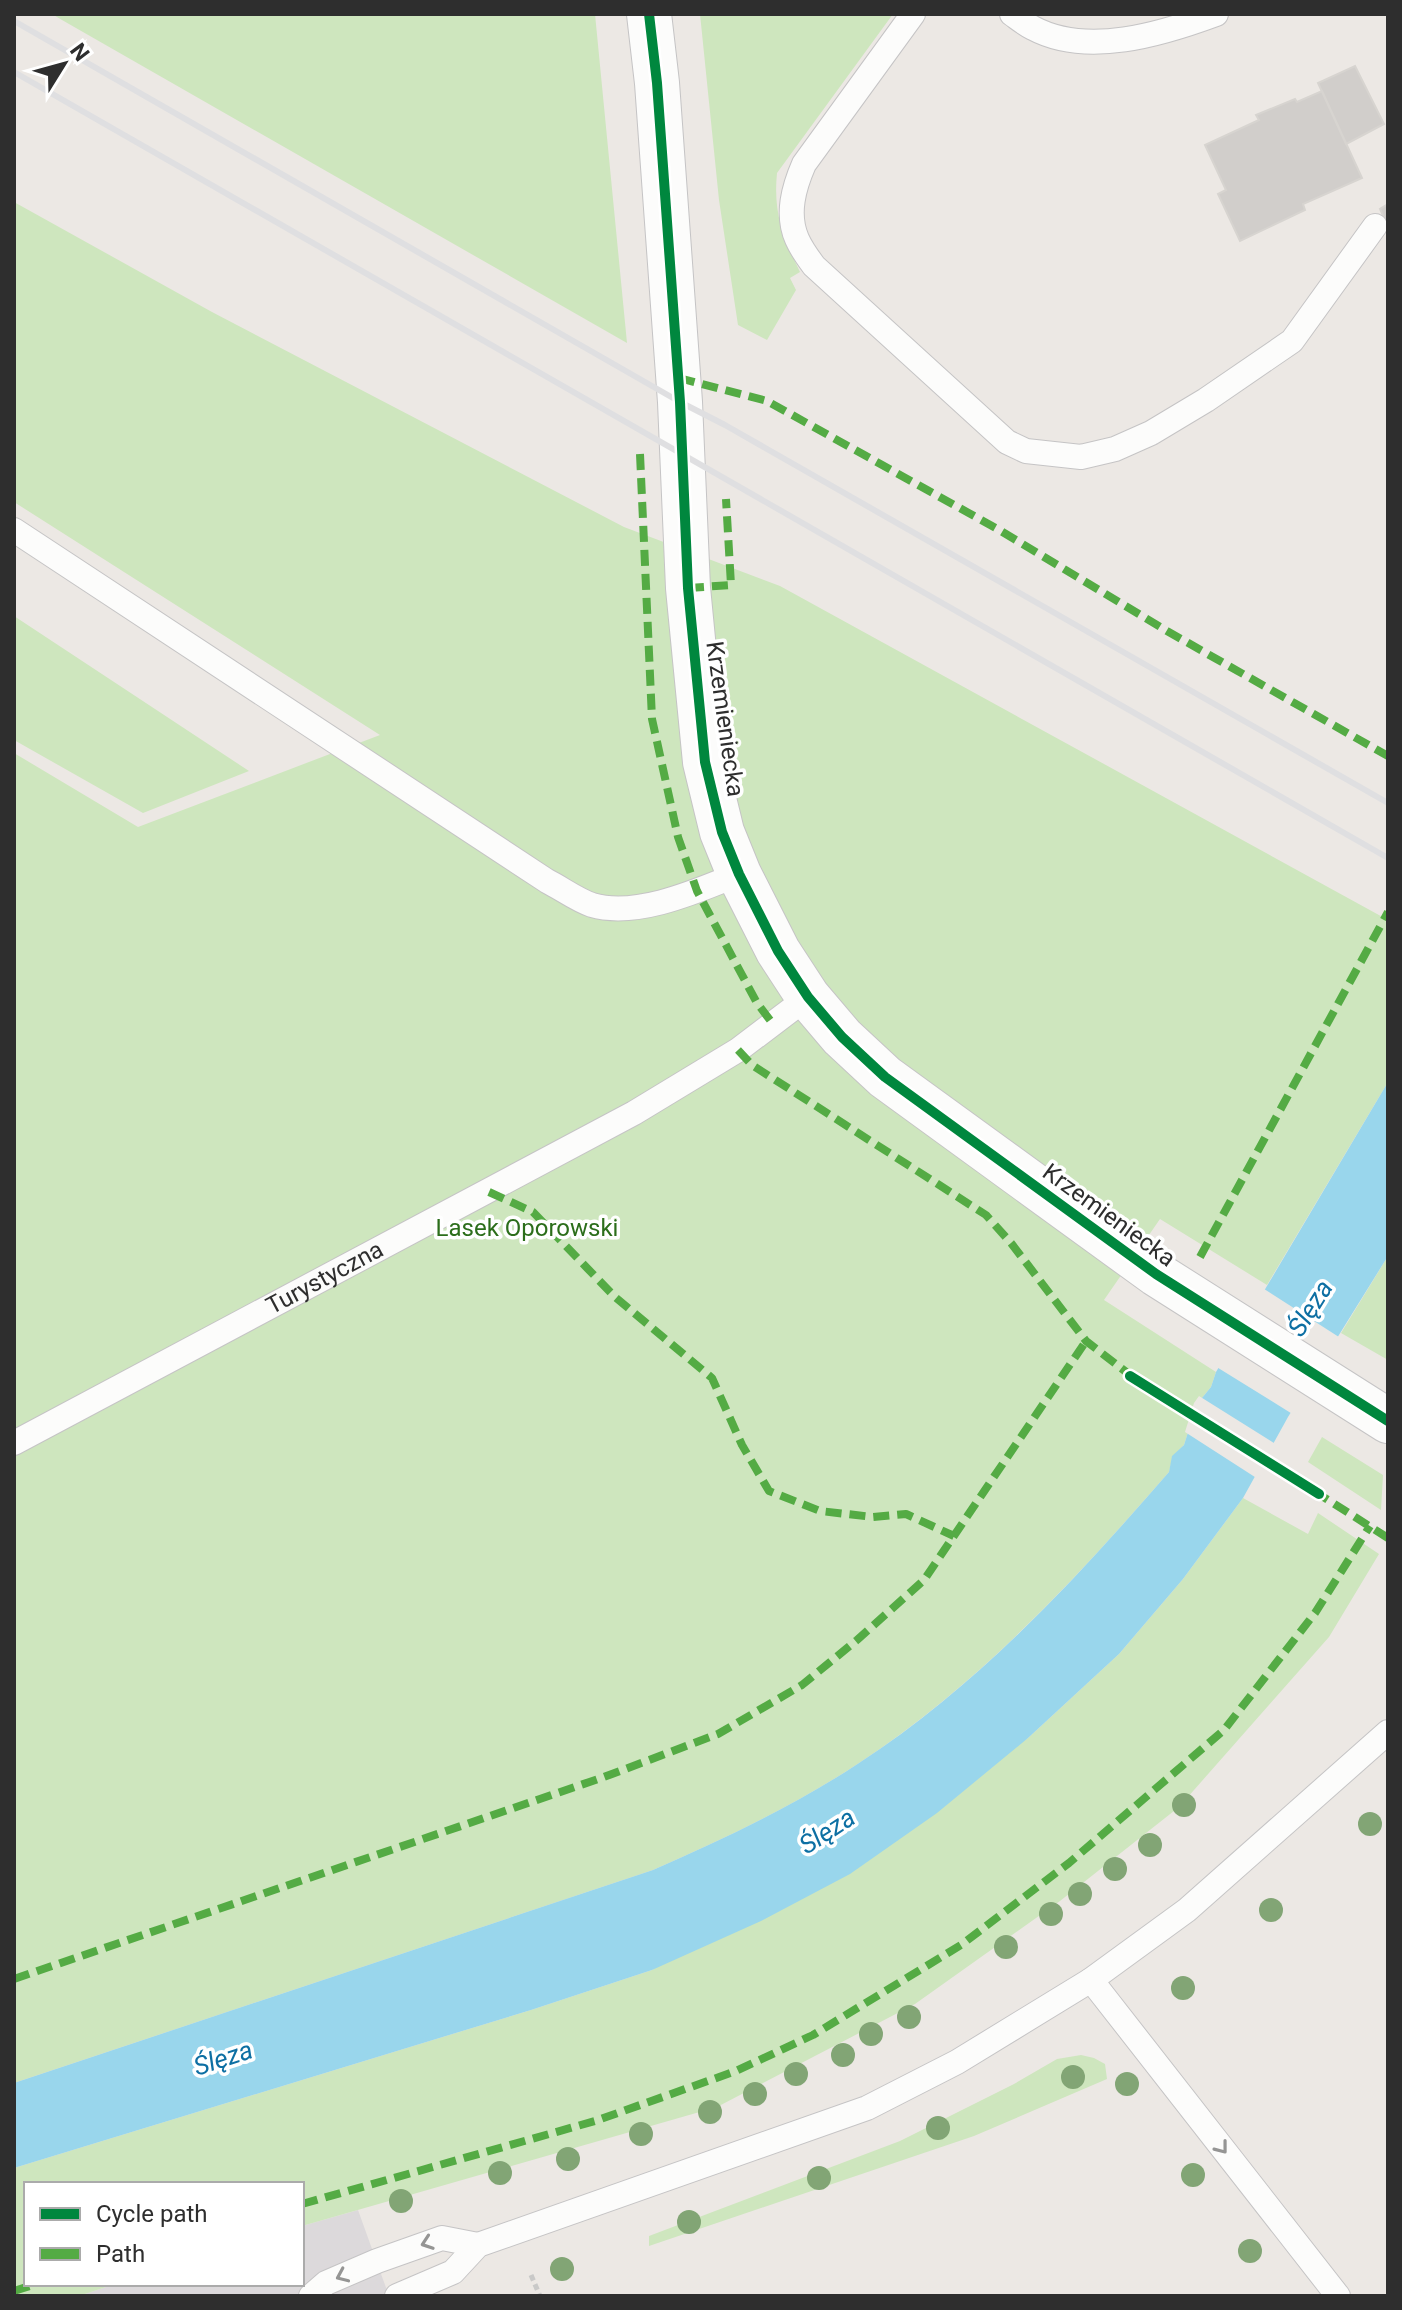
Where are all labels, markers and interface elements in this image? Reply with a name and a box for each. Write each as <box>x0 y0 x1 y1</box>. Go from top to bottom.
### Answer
north arrow <box>24 24 104 104</box>
text: N <box>65 39 94 66</box>
street label: Krzemieniecka <box>700 639 750 799</box>
street label: Krzemieniecka <box>1037 1158 1181 1272</box>
park label: Lasek Oporowski <box>436 1214 618 1242</box>
street label: Turystyczna <box>261 1235 388 1320</box>
water label: Ślęza <box>1281 1274 1339 1342</box>
water label: Ślęza <box>793 1802 861 1860</box>
water label: Ślęza <box>189 2034 257 2082</box>
one-way arrow <box>1212 2139 1226 2154</box>
legend <box>24 2182 304 2286</box>
text: Cycle path <box>96 2200 208 2228</box>
one-way arrow <box>420 2234 434 2250</box>
text: Path <box>96 2240 145 2268</box>
one-way arrow <box>336 2266 350 2282</box>

